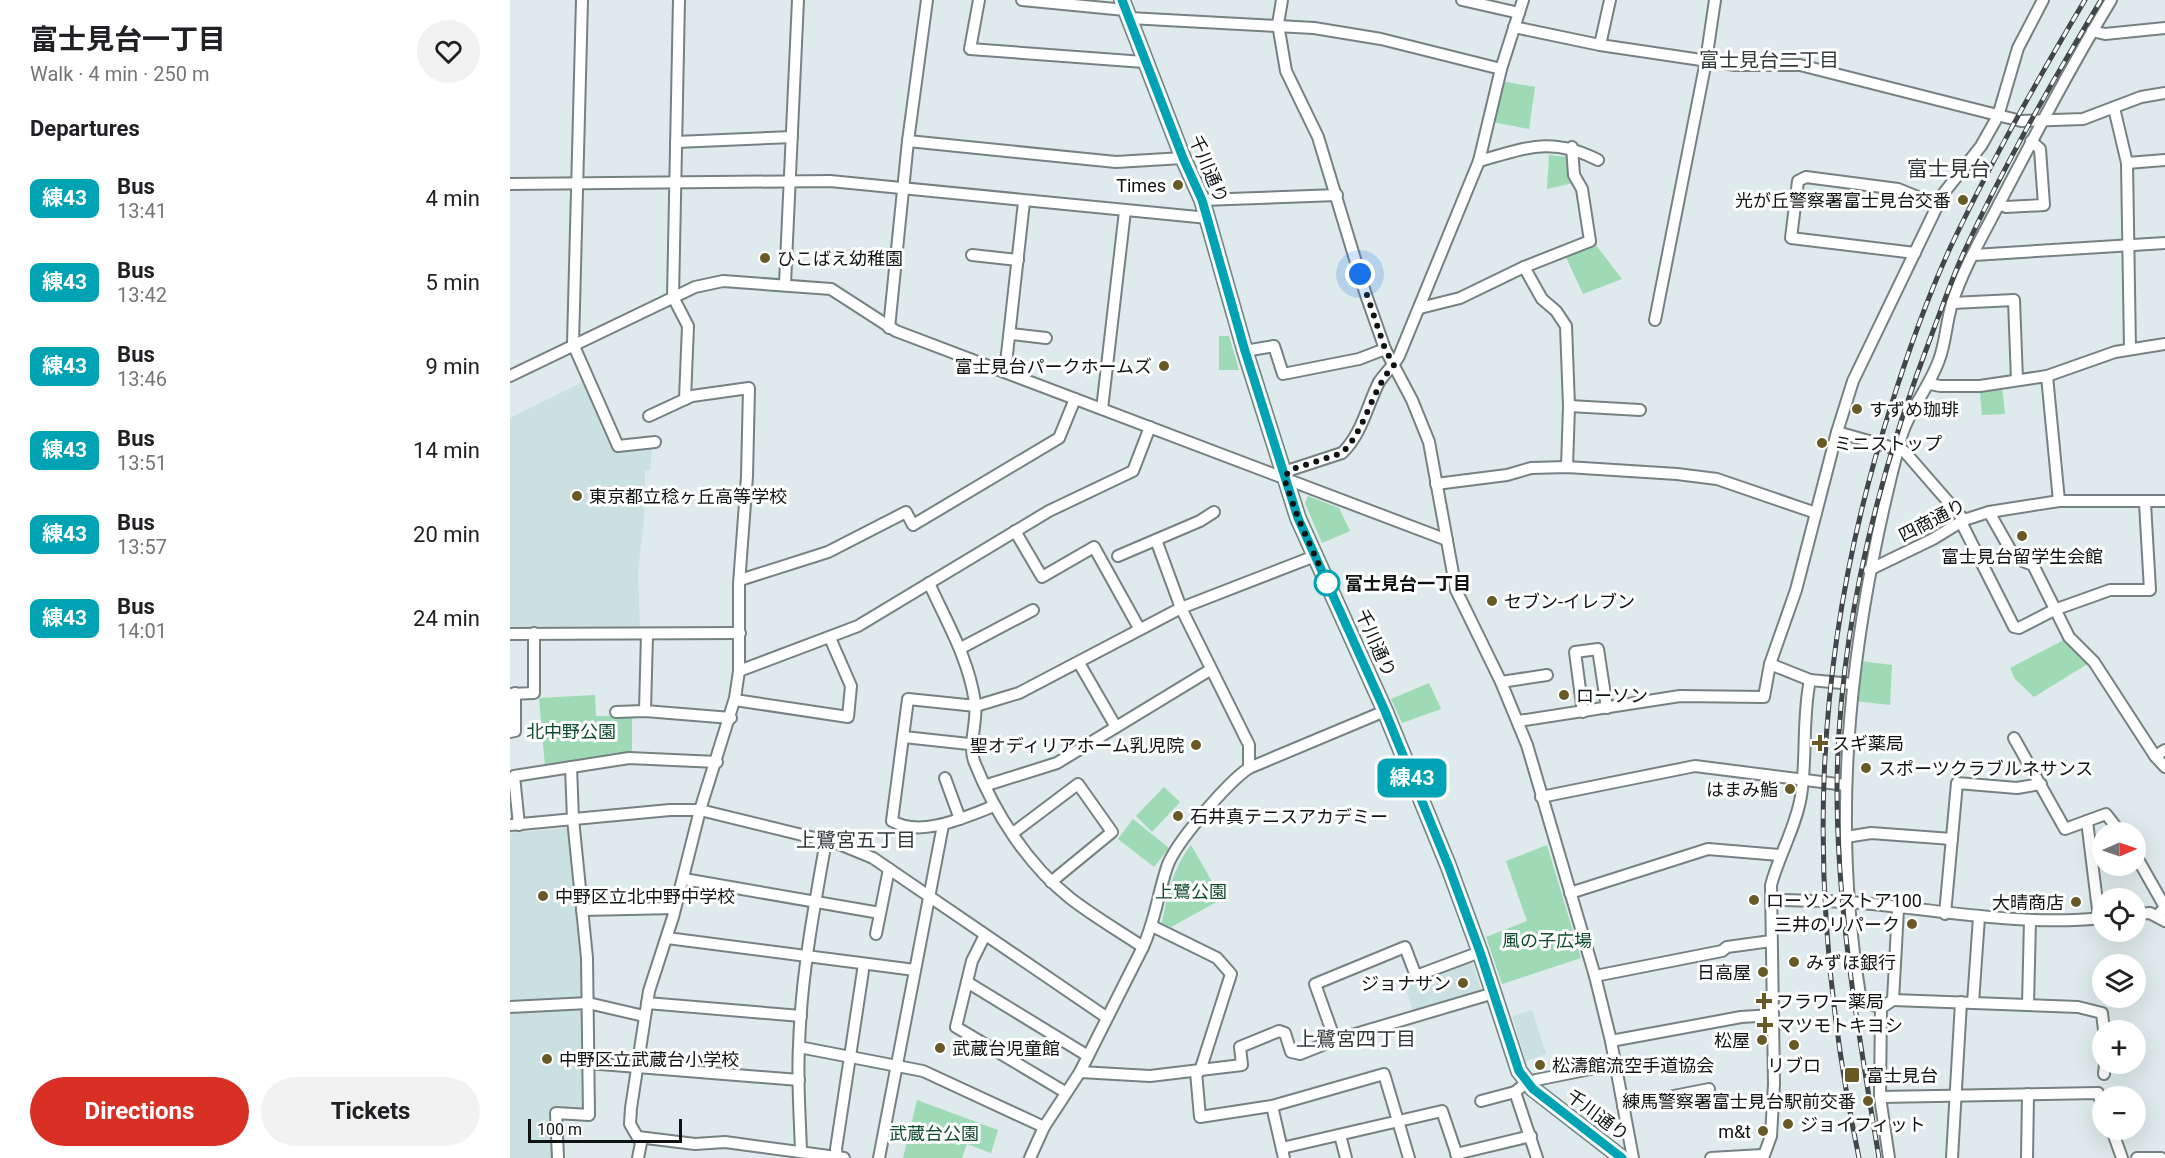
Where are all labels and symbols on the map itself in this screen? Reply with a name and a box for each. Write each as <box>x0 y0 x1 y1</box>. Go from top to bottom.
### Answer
district label: 富士見台二丁目 <box>1699 48 1839 72</box>
street label: 千川通り <box>1185 132 1233 206</box>
district label: 富士見台 <box>1907 157 1991 181</box>
place label: Times <box>1116 175 1166 196</box>
marker: Times <box>1171 178 1185 192</box>
place label: 光が丘警察署富士見台交番 <box>1735 190 1951 211</box>
marker: 光が丘警察署富士見台交番 <box>1956 193 1970 207</box>
place label: ひこばえ幼稚園 <box>777 248 903 269</box>
marker: ひこばえ幼稚園 <box>758 251 772 265</box>
your location <box>1345 259 1375 289</box>
place label: 富士見台パークホームズ <box>955 356 1152 377</box>
marker: 富士見台パークホームズ <box>1157 359 1171 373</box>
place label: すずめ珈琲 <box>1869 399 1959 420</box>
marker: すずめ珈琲 <box>1850 402 1864 416</box>
place label: ミニストップ <box>1834 433 1942 454</box>
marker: ミニストップ <box>1815 436 1829 450</box>
place label: 東京都立稔ヶ丘高等学校 <box>589 486 787 507</box>
marker: 東京都立稔ヶ丘高等学校 <box>570 489 584 503</box>
street label: 四商通り <box>1895 494 1969 546</box>
marker: 富士見台留学生会館 <box>2015 529 2029 543</box>
place label: 富士見台留学生会館 <box>1941 546 2103 567</box>
marker: 富士見台一丁目 <box>1314 570 1340 596</box>
place label: 富士見台一丁目 <box>1345 573 1471 594</box>
place label: セブン-イレブン <box>1504 591 1635 612</box>
marker: セブン-イレブン <box>1485 594 1499 608</box>
street label: 千川通り <box>1352 606 1400 680</box>
place label: ローソン <box>1576 685 1648 706</box>
marker: ローソン <box>1557 688 1571 702</box>
park label: 北中野公園 <box>526 721 616 742</box>
place label: スギ薬局 <box>1832 733 1904 754</box>
place label: 聖オディリアホーム乳児院 <box>970 735 1184 756</box>
marker: スギ薬局 <box>1813 736 1827 750</box>
marker: 聖オディリアホーム乳児院 <box>1189 738 1203 752</box>
line badge: 練43 <box>1378 758 1446 798</box>
place label: スポーツクラブルネサンス <box>1878 758 2093 779</box>
marker: スポーツクラブルネサンス <box>1859 761 1873 775</box>
place label: はまみ鮨 <box>1706 779 1778 800</box>
marker: はまみ鮨 <box>1783 782 1797 796</box>
place label: 石井真テニスアカデミー <box>1190 806 1388 827</box>
marker: 石井真テニスアカデミー <box>1171 809 1185 823</box>
north arrow <box>2092 822 2146 876</box>
district label: 上鷺宮五丁目 <box>796 828 916 852</box>
park label: 上鷺公園 <box>1155 881 1227 902</box>
place label: 中野区立北中野中学校 <box>555 886 735 907</box>
marker: 中野区立北中野中学校 <box>536 889 550 903</box>
place label: ローソンストア100 <box>1766 890 1922 911</box>
place label: 大晴商店 <box>1992 892 2064 913</box>
marker: ローソンストア100 <box>1747 893 1761 907</box>
marker: 大晴商店 <box>2069 895 2083 909</box>
place label: 三井のリパーク <box>1774 914 1900 935</box>
marker: 三井のリパーク <box>1905 917 1919 931</box>
park label: 風の子広場 <box>1502 930 1592 951</box>
place label: みずほ銀行 <box>1806 952 1896 973</box>
marker: みずほ銀行 <box>1787 955 1801 969</box>
place label: 日高屋 <box>1697 962 1751 983</box>
marker: 日高屋 <box>1756 965 1770 979</box>
place label: ジョナサン <box>1361 973 1451 994</box>
marker: ジョナサン <box>1456 976 1470 990</box>
place label: フラワー薬局 <box>1776 991 1884 1012</box>
marker: フラワー薬局 <box>1757 994 1771 1008</box>
place label: マツモトキヨシ <box>1777 1015 1903 1036</box>
marker: マツモトキヨシ <box>1758 1018 1772 1032</box>
district label: 上鷺宮四丁目 <box>1296 1027 1416 1051</box>
place label: 松屋 <box>1714 1030 1750 1051</box>
marker: 松屋 <box>1755 1033 1769 1047</box>
place label: 武蔵台児童館 <box>952 1038 1060 1059</box>
marker: リブロ <box>1787 1038 1801 1052</box>
marker: 武蔵台児童館 <box>933 1041 947 1055</box>
place label: 中野区立武蔵台小学校 <box>559 1049 739 1070</box>
marker: 中野区立武蔵台小学校 <box>540 1052 554 1066</box>
place label: 松濤館流空手道協会 <box>1552 1055 1714 1076</box>
place label: リブロ <box>1767 1055 1821 1076</box>
marker: 松濤館流空手道協会 <box>1533 1058 1547 1072</box>
place label: 富士見台 <box>1866 1065 1938 1086</box>
marker: 富士見台 <box>1843 1066 1861 1084</box>
street label: 千川通り <box>1563 1085 1633 1145</box>
place label: 練馬警察署富士見台駅前交番 <box>1622 1091 1856 1112</box>
marker: 練馬警察署富士見台駅前交番 <box>1861 1094 1875 1108</box>
place label: ジョイフィット <box>1800 1114 1926 1135</box>
scale bar <box>528 1116 682 1144</box>
marker: ジョイフィット <box>1781 1117 1795 1131</box>
place label: m&t <box>1718 1121 1751 1142</box>
park label: 武蔵台公園 <box>889 1123 979 1144</box>
marker: m&t <box>1756 1124 1770 1138</box>

